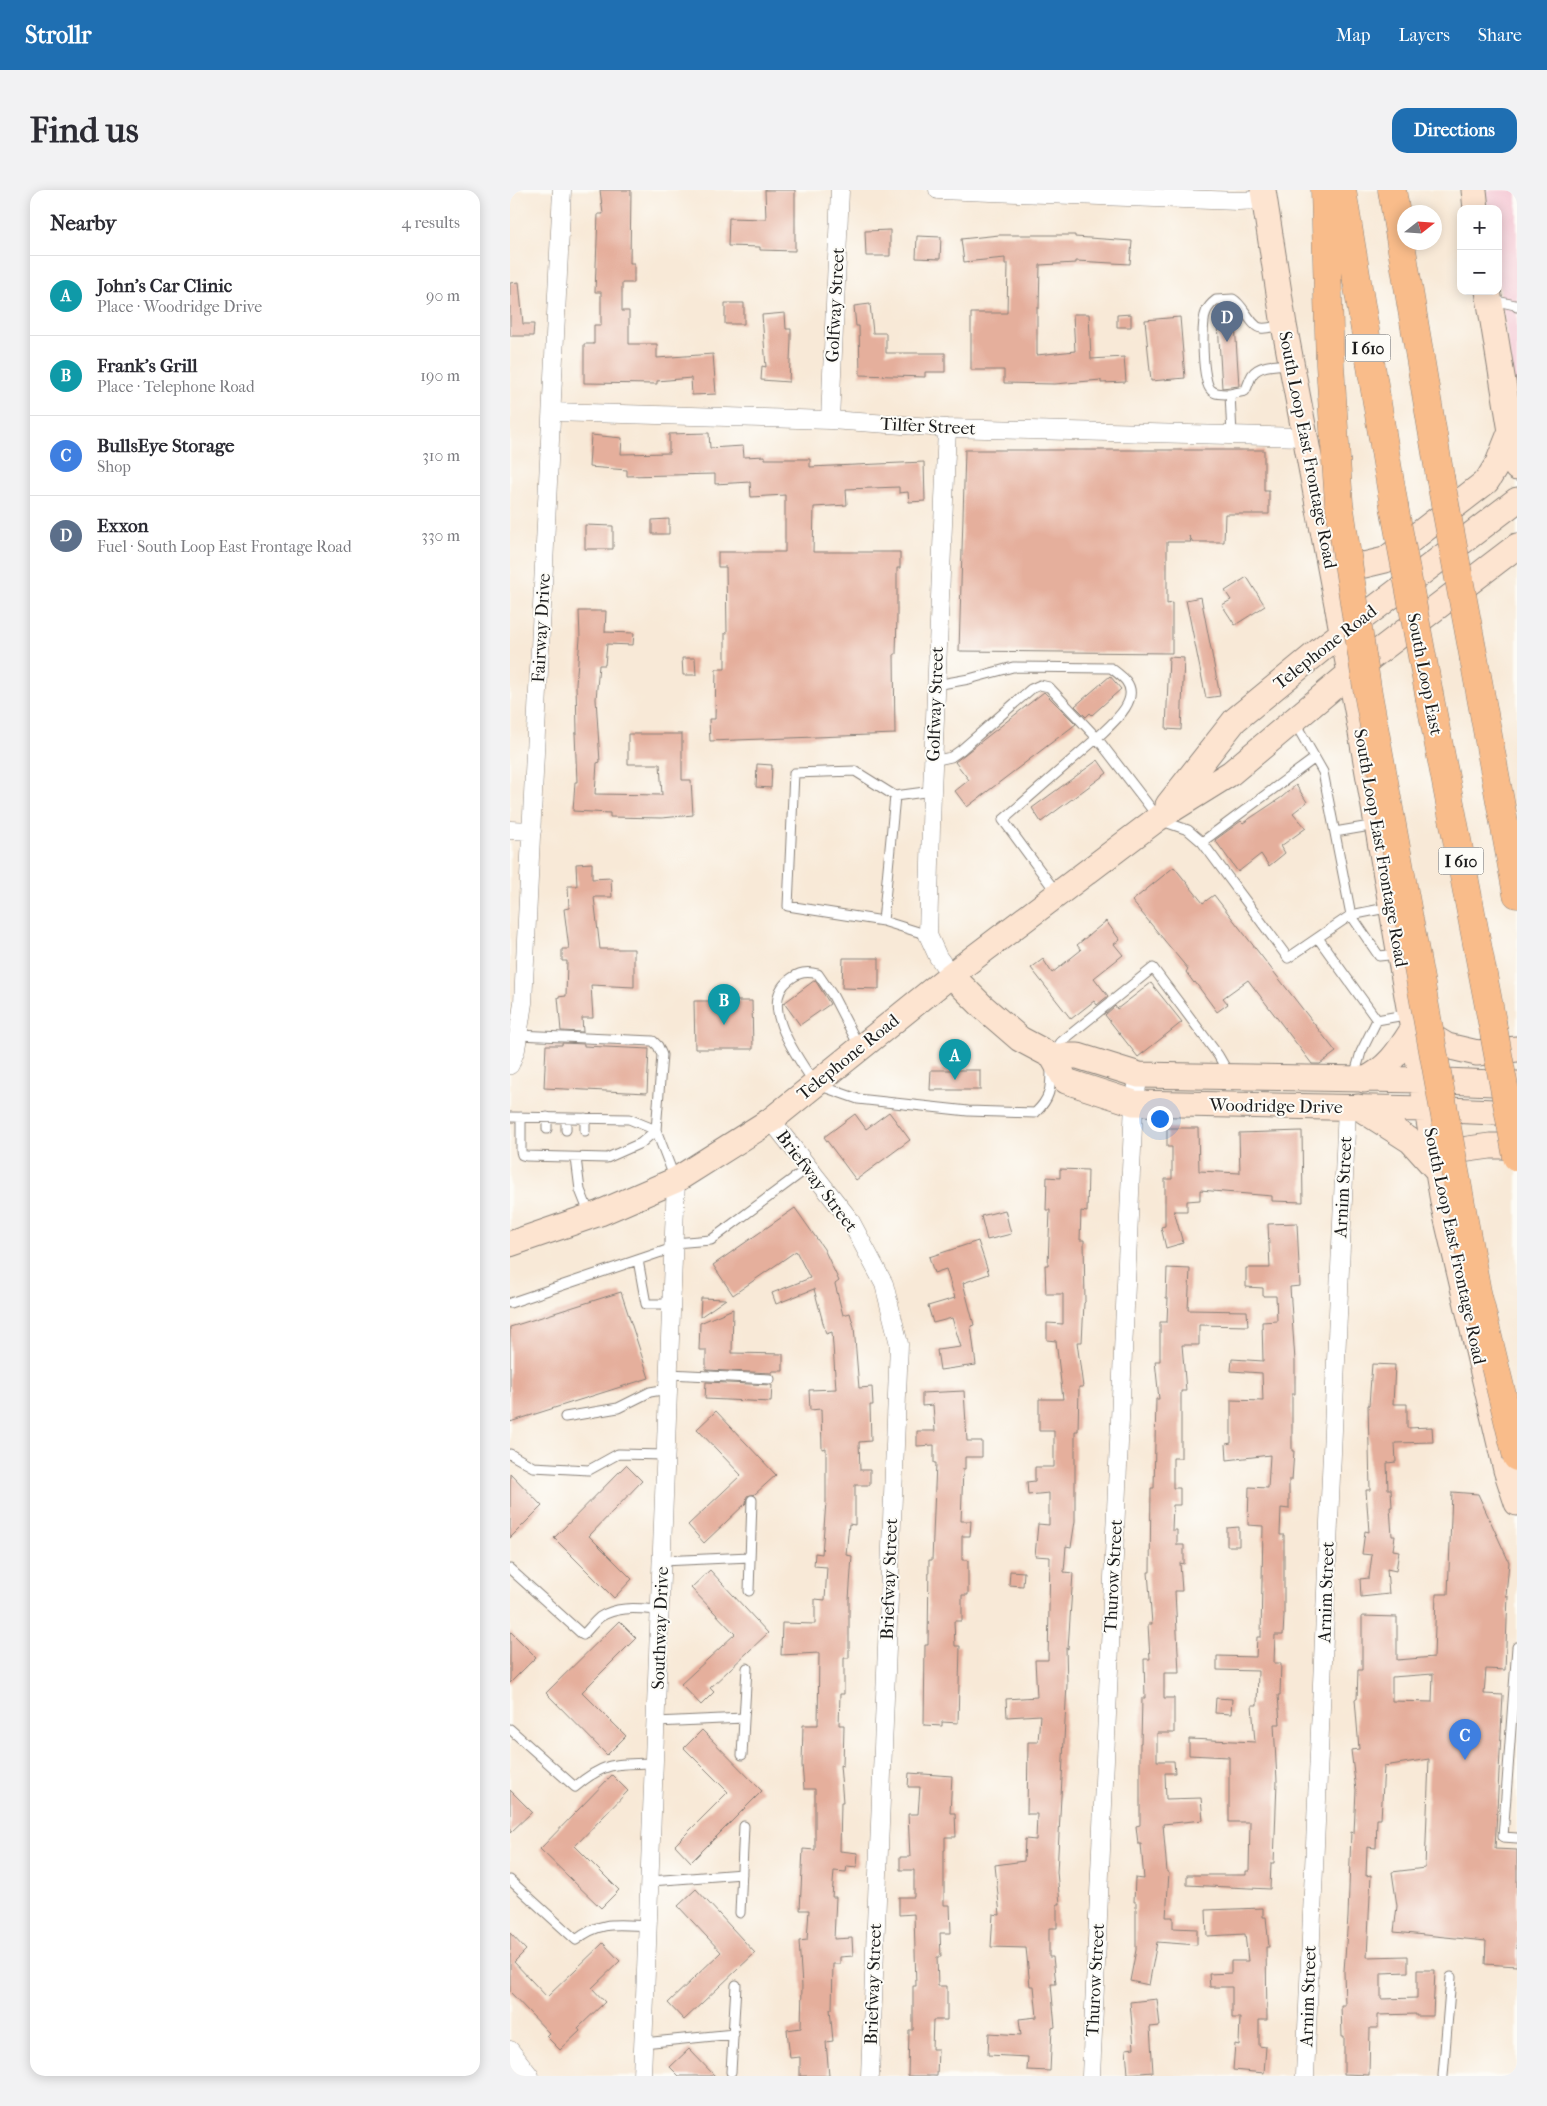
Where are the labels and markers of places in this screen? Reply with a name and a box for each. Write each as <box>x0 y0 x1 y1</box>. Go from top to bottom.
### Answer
pin: D <box>1211 301 1243 342</box>
pin: B <box>708 984 740 1025</box>
pin: A <box>939 1039 971 1080</box>
pin: C <box>1449 1719 1481 1760</box>

